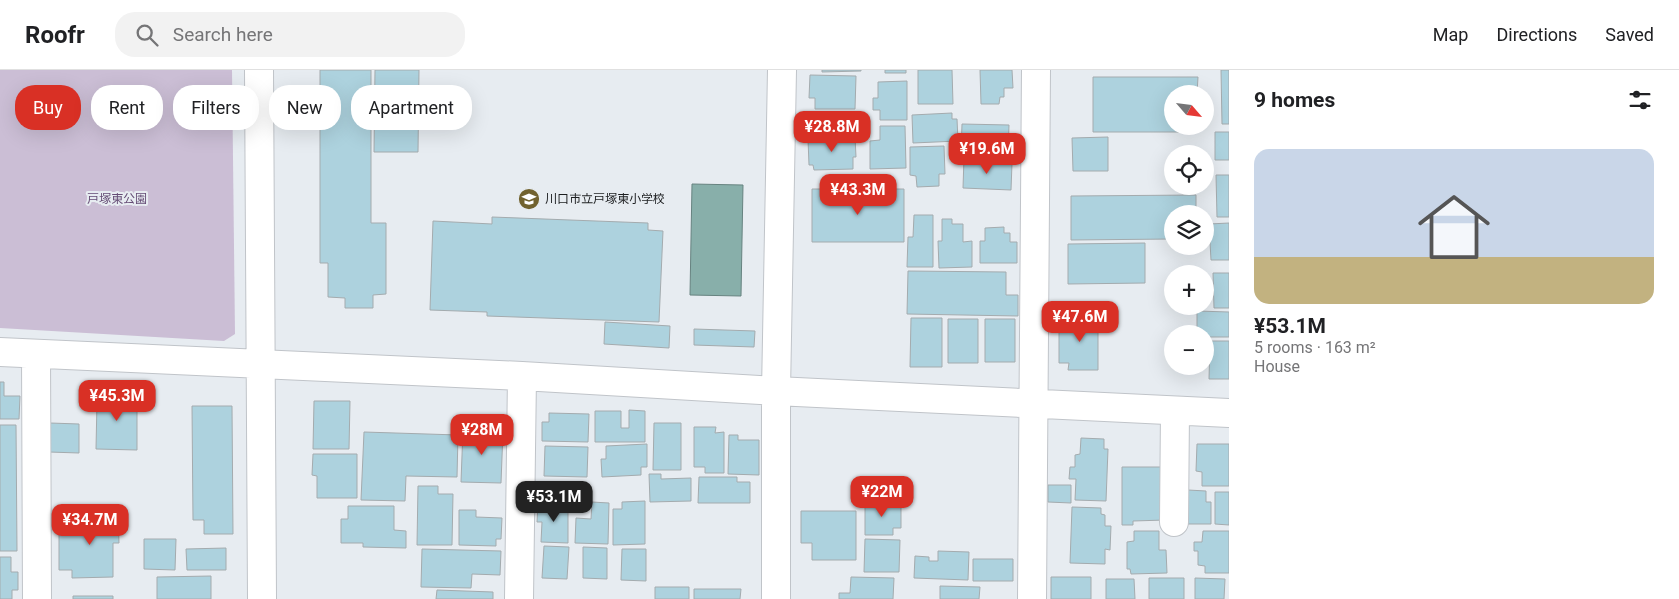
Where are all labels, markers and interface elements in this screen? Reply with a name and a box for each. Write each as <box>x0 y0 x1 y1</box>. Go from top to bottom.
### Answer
search box <box>115 12 465 57</box>
text: Roofr <box>25 21 85 49</box>
icon: search <box>133 21 161 49</box>
text: Search here <box>173 23 273 46</box>
text: Map <box>1433 24 1468 45</box>
text: Directions <box>1496 24 1577 45</box>
text: Saved <box>1605 24 1654 45</box>
chip: Buy <box>15 85 81 130</box>
chip: Rent <box>91 85 163 130</box>
chip: Filters <box>173 85 259 130</box>
chip: New <box>269 85 341 130</box>
chip: Apartment <box>351 85 472 130</box>
north arrow <box>1164 85 1214 135</box>
map controls <box>1164 85 1214 375</box>
icon: filters <box>1626 86 1654 114</box>
text: 9 homes <box>1254 88 1335 112</box>
pin: ¥28.8M <box>791 111 873 153</box>
text: ¥28.8M <box>805 117 859 136</box>
pin: ¥19.6M <box>946 132 1028 175</box>
text: ¥19.6M <box>960 139 1014 158</box>
button: locate <box>1164 145 1214 195</box>
pin: ¥43.3M <box>817 174 899 216</box>
text: ¥43.3M <box>831 180 885 199</box>
icon: home <box>1409 182 1499 272</box>
school or university icon: 川口市立戸塚東小学校 <box>517 187 541 211</box>
park label: 戸塚東公園 <box>87 192 147 206</box>
place label: 川口市立戸塚東小学校 <box>545 192 665 206</box>
button: layers <box>1164 205 1214 255</box>
button: + <box>1164 265 1214 315</box>
pin: ¥47.6M <box>1039 300 1121 343</box>
text: ¥47.6M <box>1053 307 1107 326</box>
text: ¥53.1M <box>1254 314 1326 338</box>
button: − <box>1164 325 1214 375</box>
text: 5 rooms · 163 m² <box>1254 338 1376 357</box>
text: House <box>1254 357 1300 376</box>
pin: ¥45.3M <box>76 380 158 422</box>
text: ¥45.3M <box>90 386 144 405</box>
pin: ¥28M <box>452 414 512 456</box>
text: ¥28M <box>462 420 502 439</box>
pin: ¥22M <box>852 476 912 518</box>
pin: ¥53.1M <box>513 480 595 523</box>
text: ¥22M <box>862 482 902 501</box>
text: ¥53.1M <box>527 487 581 506</box>
pin: ¥34.7M <box>49 504 131 546</box>
text: ¥34.7M <box>63 510 117 529</box>

